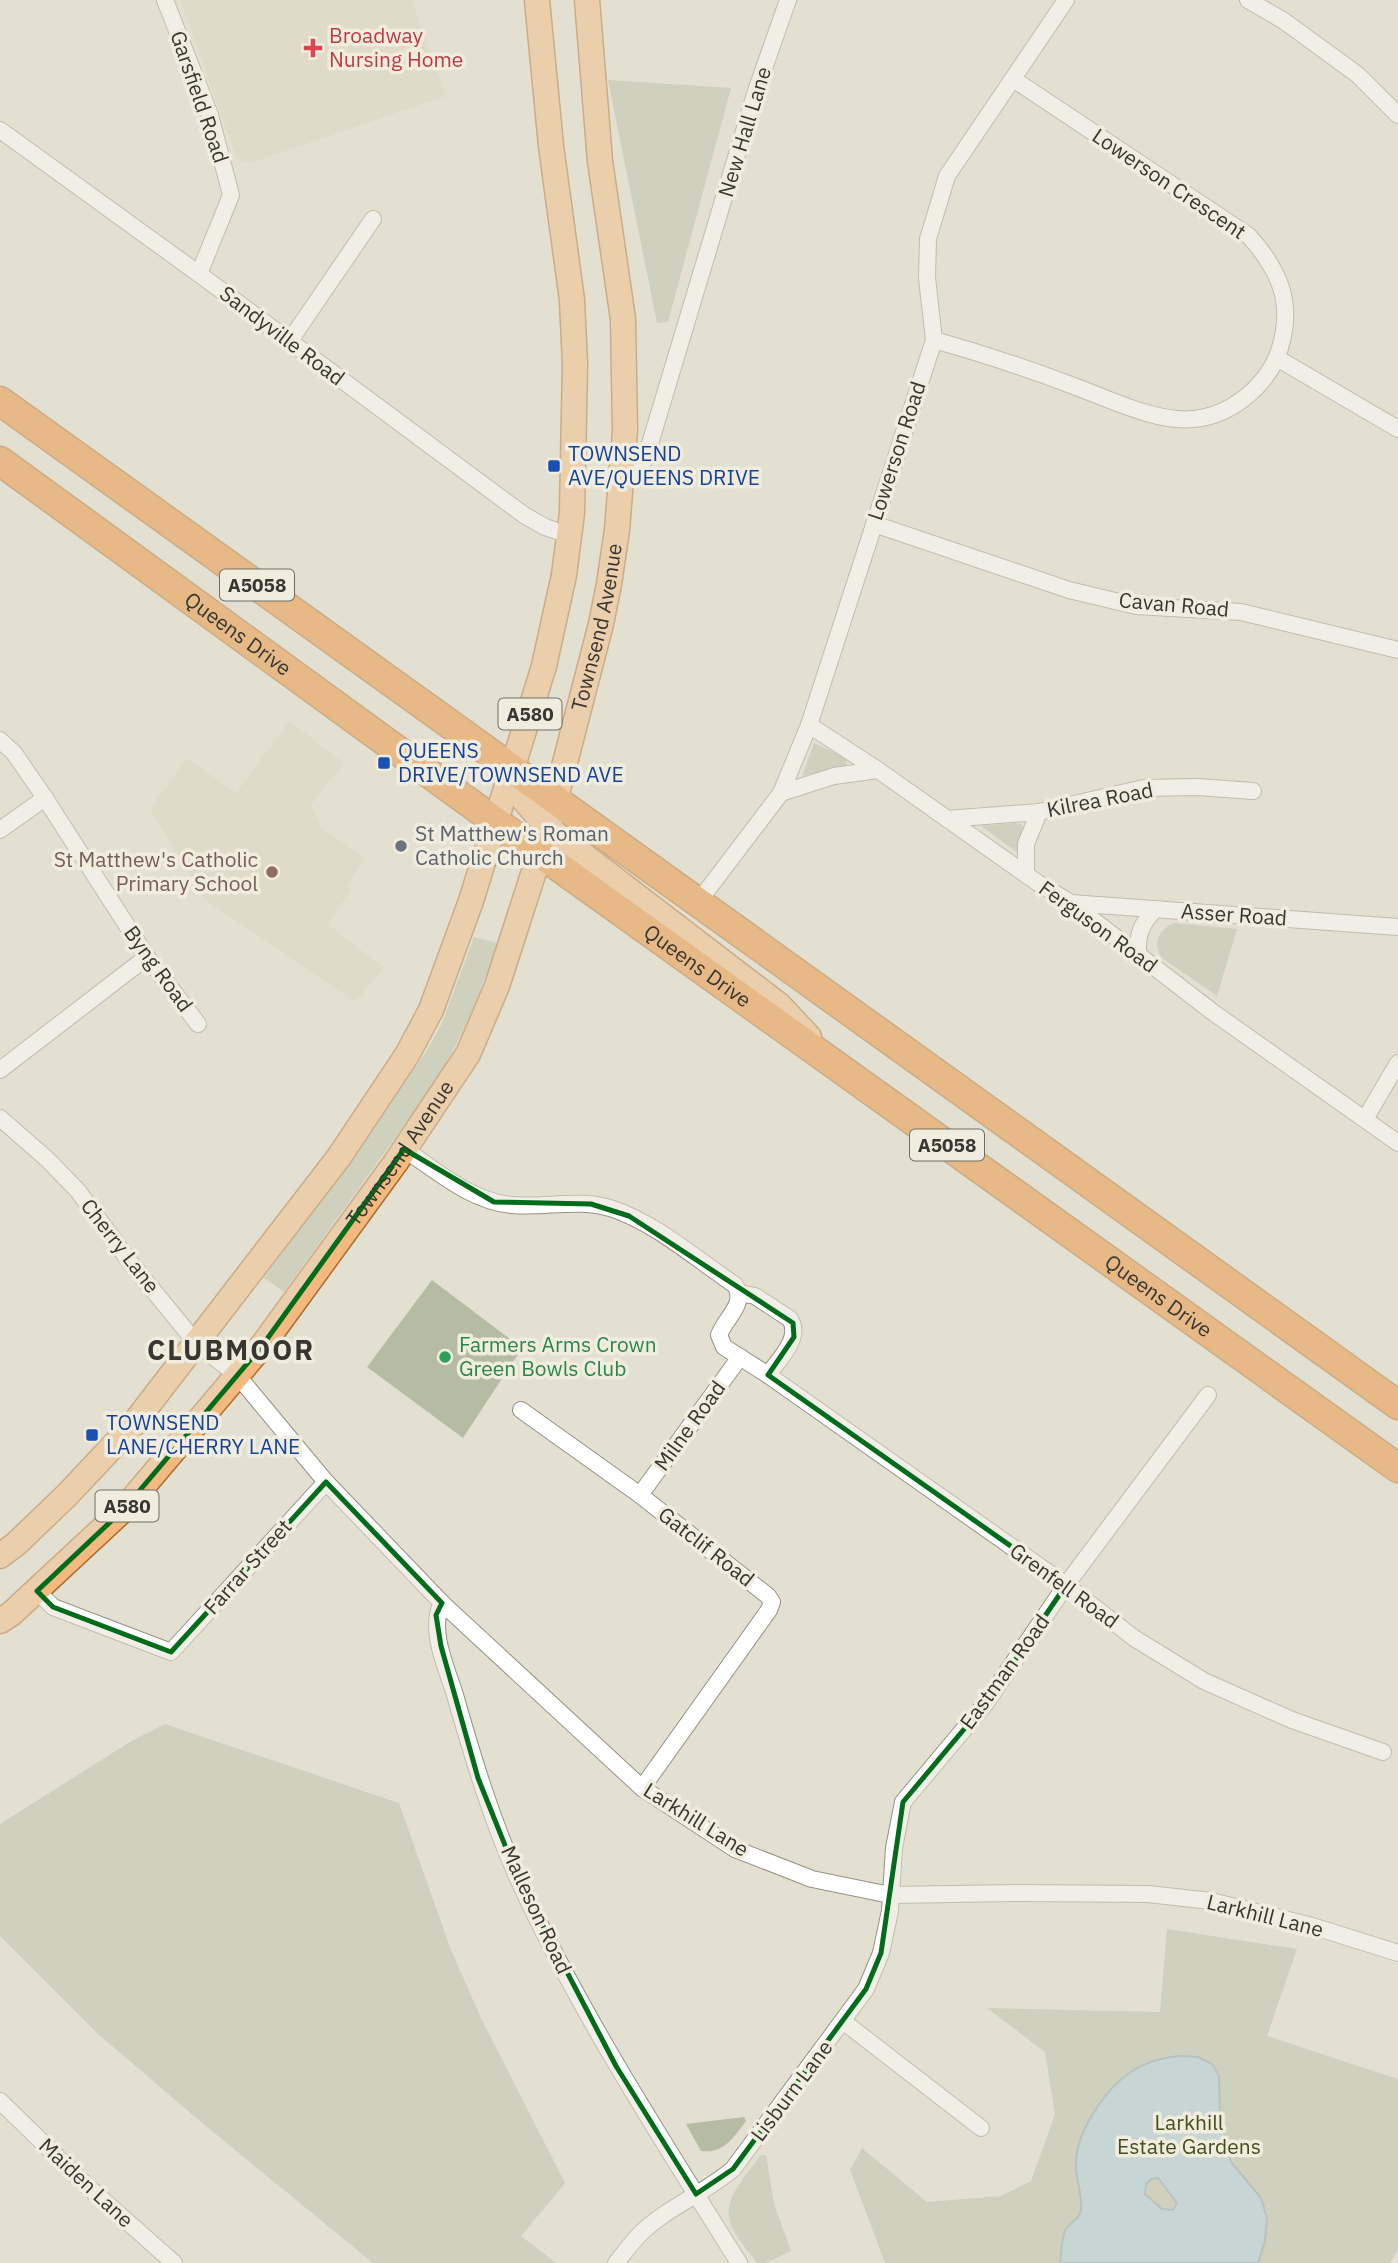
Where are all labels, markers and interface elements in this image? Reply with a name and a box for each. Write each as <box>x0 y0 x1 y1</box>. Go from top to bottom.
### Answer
place label: Broadway Nursing Home <box>329 21 463 73</box>
street label: Garsfield Road <box>164 27 236 167</box>
marker: Broadway Nursing Home <box>303 38 323 58</box>
street label: New Hall Lane <box>711 63 777 200</box>
street label: Lowerson Crescent <box>1087 121 1252 245</box>
street label: Sandyville Road <box>214 279 351 391</box>
street label: Lowerson Road <box>860 378 932 524</box>
place label: TOWNSEND AVE/QUEENS DRIVE <box>568 439 760 491</box>
marker: TOWNSEND AVE/QUEENS DRIVE <box>546 458 562 474</box>
street label: Townsend Avenue <box>564 541 628 714</box>
road number: A5058 <box>220 570 294 600</box>
street label: Queens Drive <box>179 585 297 682</box>
street label: Cavan Road <box>1118 585 1230 623</box>
road number: A580 <box>498 698 562 730</box>
place label: QUEENS DRIVE/TOWNSEND AVE <box>398 736 624 788</box>
marker: QUEENS DRIVE/TOWNSEND AVE <box>376 755 392 771</box>
street label: Kilrea Road <box>1044 775 1155 823</box>
place label: St Matthew's Roman Catholic Church <box>415 819 609 871</box>
marker: St Matthew's Roman Catholic Church <box>393 838 409 854</box>
place label: St Matthew's Catholic Primary School <box>54 845 258 897</box>
marker: St Matthew's Catholic Primary School <box>264 864 280 880</box>
street label: Ferguson Road <box>1034 874 1163 979</box>
street label: Asser Road <box>1180 896 1288 932</box>
street label: Queens Drive <box>639 917 757 1013</box>
street label: Byng Road <box>118 920 200 1017</box>
street label: Townsend Avenue <box>339 1074 460 1231</box>
road number: A5058 <box>910 1130 984 1161</box>
street label: Cherry Lane <box>75 1192 167 1298</box>
street label: Queens Drive <box>1100 1247 1218 1343</box>
place label: Farmers Arms Crown Green Bowls Club <box>459 1330 657 1382</box>
district label: CLUBMOOR <box>147 1331 315 1368</box>
marker: Farmers Arms Crown Green Bowls Club <box>437 1349 453 1365</box>
street label: Milne Road <box>647 1375 731 1476</box>
place label: TOWNSEND LANE/CHERRY LANE <box>106 1408 300 1460</box>
marker: TOWNSEND LANE/CHERRY LANE <box>84 1427 100 1443</box>
road number: A580 <box>96 1490 158 1522</box>
street label: Gatclif Road <box>653 1500 760 1593</box>
street label: Farrar Street <box>197 1513 297 1620</box>
street label: Grenfell Road <box>1004 1536 1125 1634</box>
street label: Eastman Road <box>953 1608 1055 1735</box>
street label: Larkhill Lane <box>639 1776 754 1863</box>
street label: Malleson Road <box>495 1841 579 1978</box>
street label: Larkhill Lane <box>1204 1887 1326 1943</box>
street label: Lisburn Lane <box>744 2034 838 2147</box>
park label: Larkhill Estate Gardens <box>1117 2108 1261 2160</box>
street label: Maiden Lane <box>34 2131 140 2233</box>

